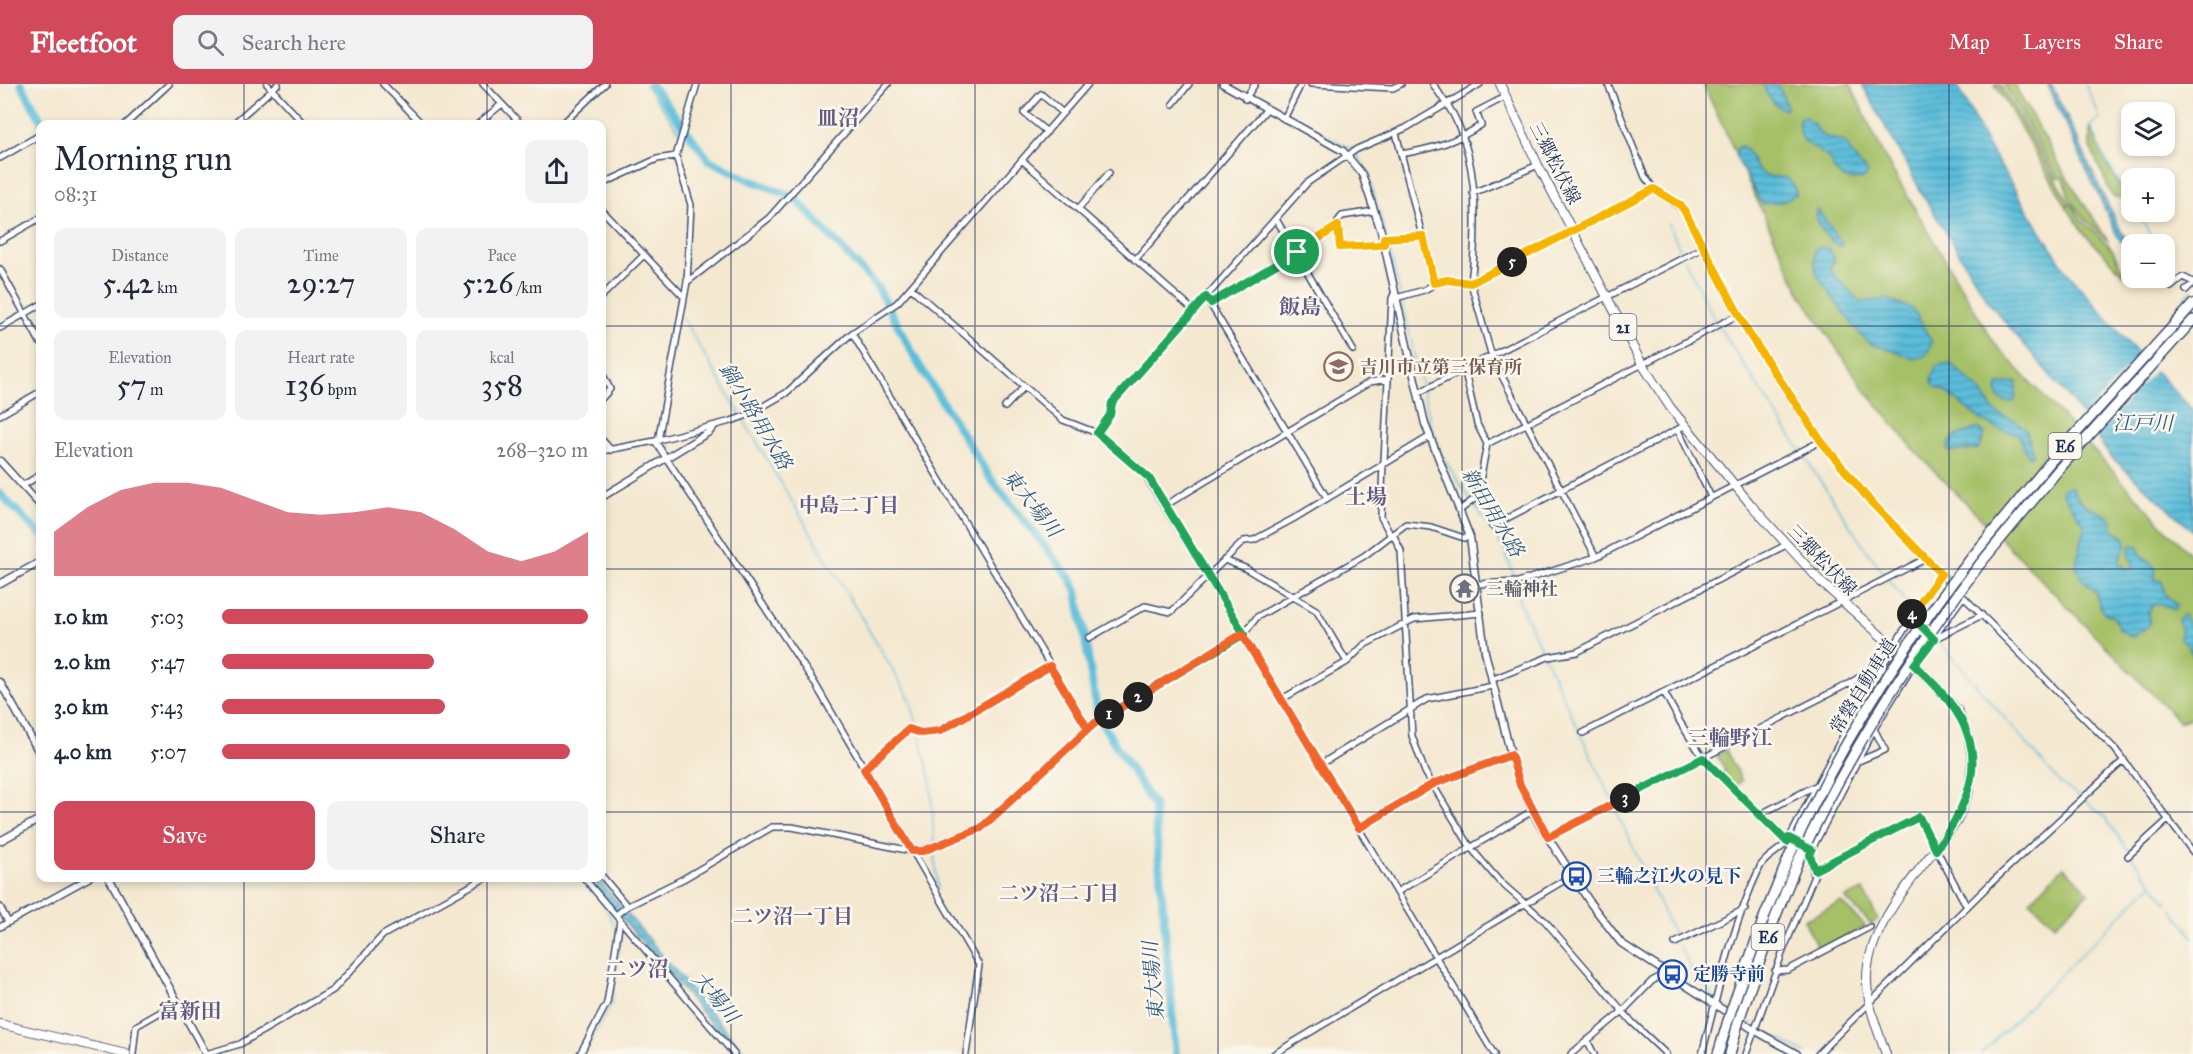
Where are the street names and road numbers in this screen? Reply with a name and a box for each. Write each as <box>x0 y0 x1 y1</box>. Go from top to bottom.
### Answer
street label: 三郷松伏線 <box>1525 118 1585 208</box>
road number: 21 <box>1610 314 1636 340</box>
road number: E6 <box>2048 433 2082 459</box>
street label: 三郷松伏線 <box>1783 520 1861 600</box>
street label: 常磐自動車道 <box>1825 634 1901 738</box>
road number: E6 <box>1752 924 1784 950</box>

